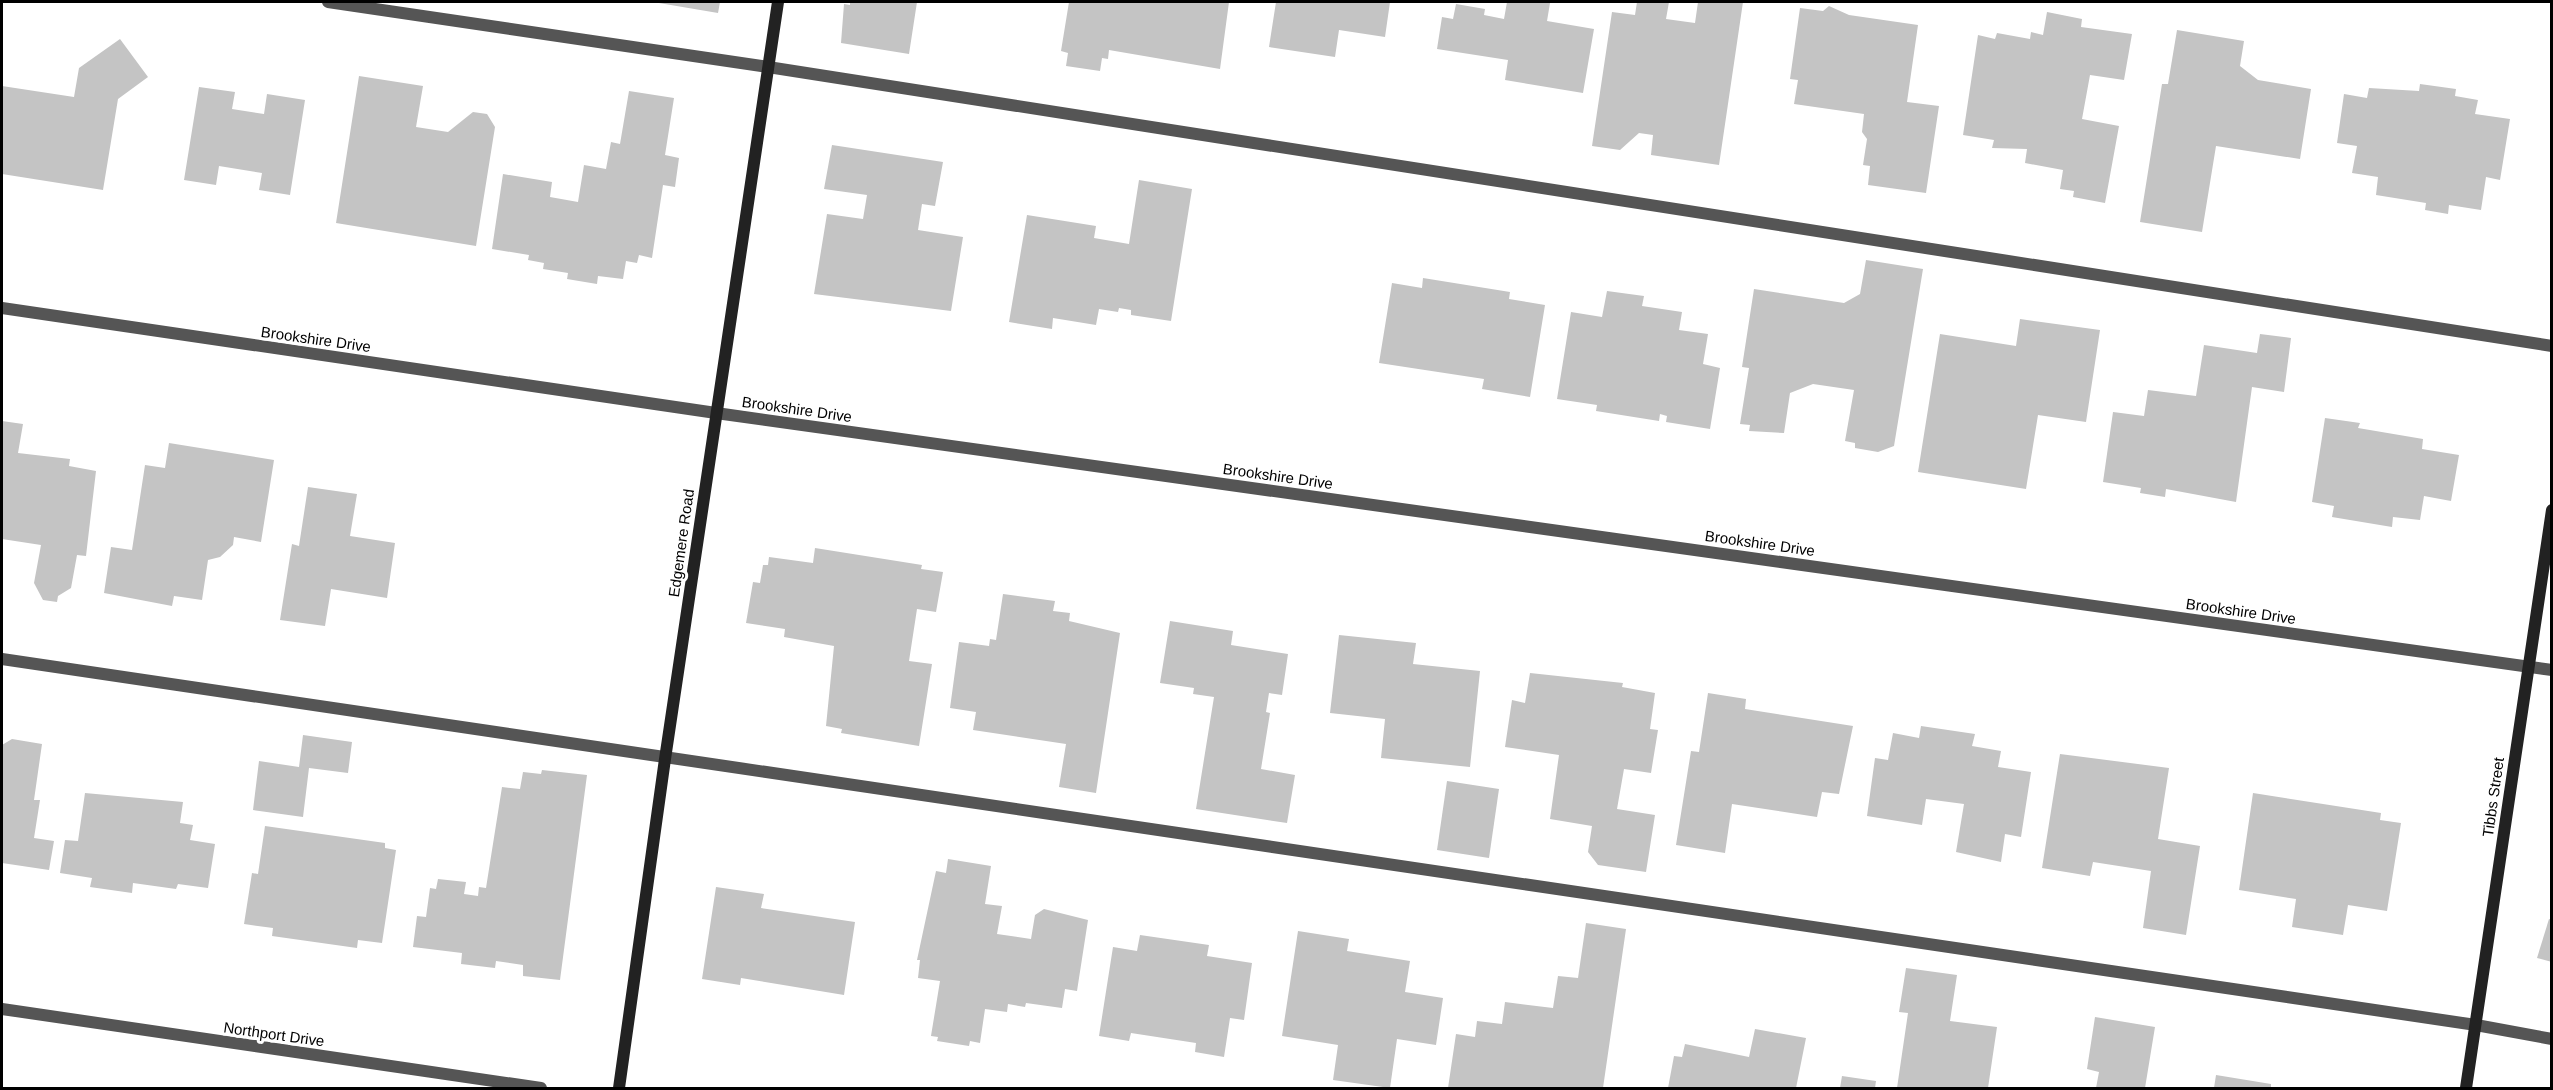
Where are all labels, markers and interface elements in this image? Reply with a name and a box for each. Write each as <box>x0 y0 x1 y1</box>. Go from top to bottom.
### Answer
street label: Brookshire Drive <box>260 323 372 355</box>
street label: Brookshire Drive <box>741 393 853 425</box>
street label: Brookshire Drive <box>1222 460 1334 492</box>
street label: Edgemere Road <box>665 488 697 598</box>
street label: Brookshire Drive <box>1704 527 1816 559</box>
street label: Brookshire Drive <box>2185 595 2297 627</box>
street label: Tibbs Street <box>2479 755 2507 838</box>
street label: Northport Drive <box>222 1019 326 1049</box>

